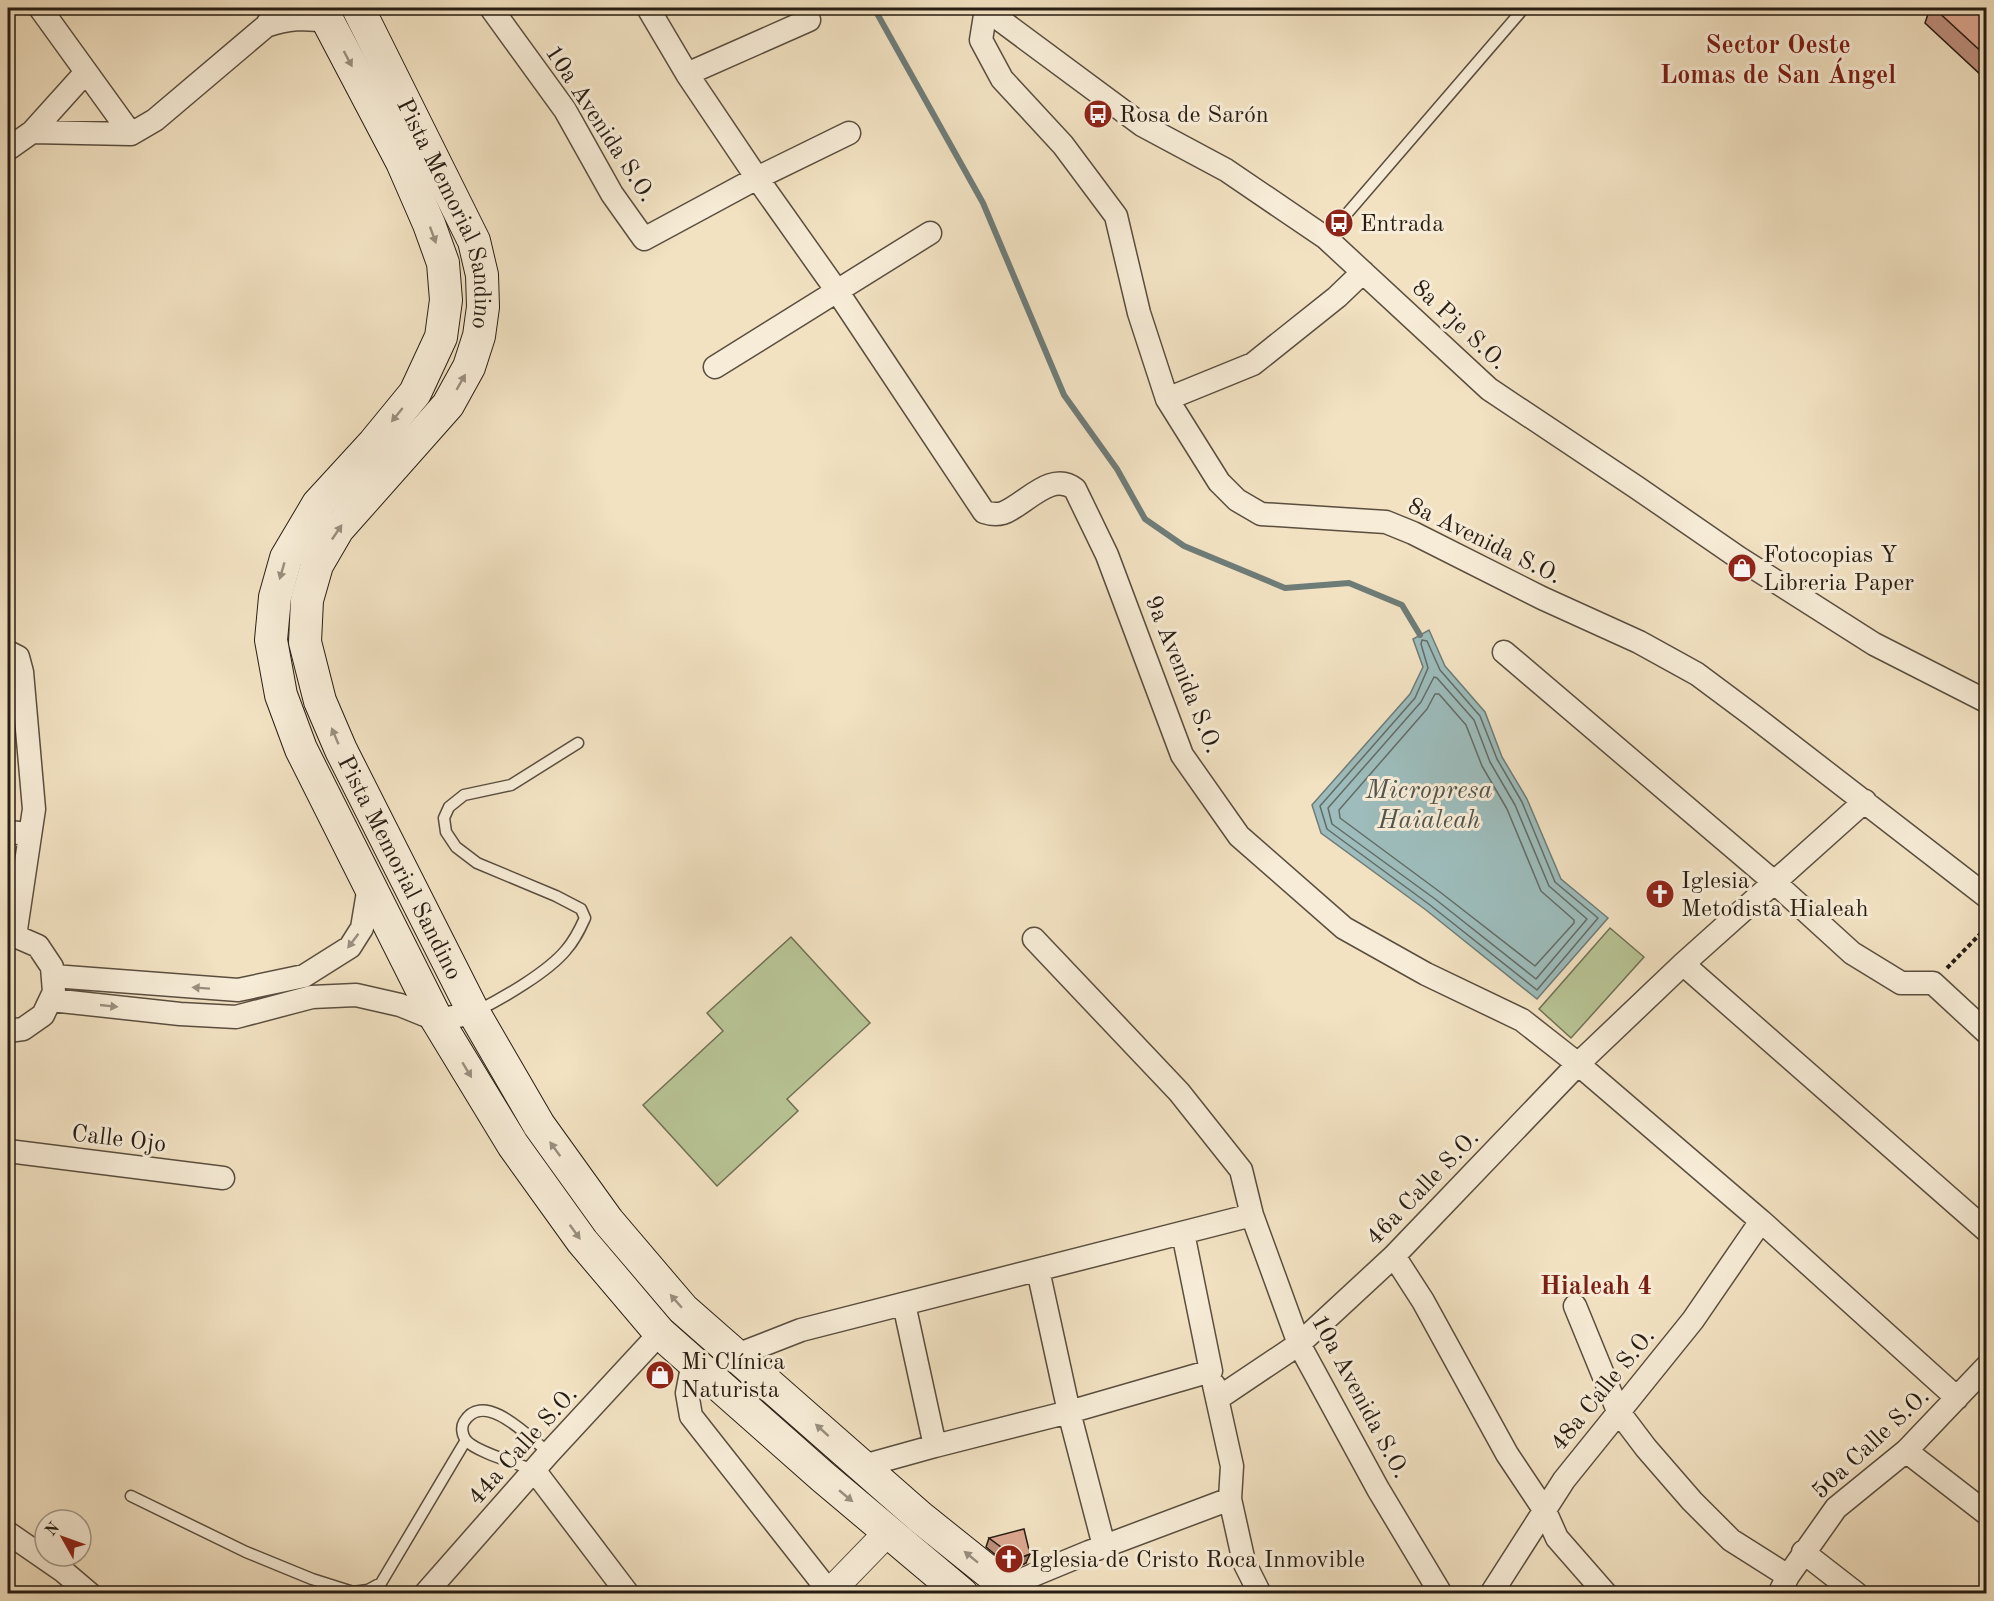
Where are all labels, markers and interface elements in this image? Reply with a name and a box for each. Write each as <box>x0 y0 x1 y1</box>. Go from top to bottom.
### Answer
district label: Sector Oeste Lomas de San Ángel <box>1660 33 1896 89</box>
street label: 10a Avenida S.O. <box>540 41 659 207</box>
one-way arrow <box>343 51 353 68</box>
street label: Pista Memorial Sandino <box>391 95 493 331</box>
bus stop icon: Rosa de Sarón <box>1082 98 1114 130</box>
place label: Rosa de Sarón <box>1119 104 1269 128</box>
bus stop icon: Entrada <box>1323 207 1355 239</box>
place label: Entrada <box>1360 213 1444 237</box>
one-way arrow <box>428 226 438 244</box>
street label: 8a Pje S.O. <box>1407 276 1510 375</box>
one-way arrow <box>456 373 466 390</box>
one-way arrow <box>390 407 403 423</box>
street label: 8a Avenida S.O. <box>1404 494 1565 589</box>
one-way arrow <box>332 524 343 540</box>
place label: Fotocopias Y Libreria Paper <box>1763 544 1914 596</box>
shop icon: Fotocopias Y Libreria Paper <box>1726 552 1758 584</box>
one-way arrow <box>277 562 286 580</box>
street label: 9a Avenida S.O. <box>1140 593 1225 757</box>
one-way arrow <box>330 726 340 744</box>
street label: Pista Memorial Sandino <box>332 752 465 984</box>
water label: Micropresa Haialeah <box>1365 778 1492 834</box>
place label: Iglesia Metodista Hialeah <box>1681 870 1869 922</box>
church icon: Iglesia Metodista Hialeah <box>1644 878 1676 910</box>
one-way arrow <box>348 933 360 948</box>
one-way arrow <box>192 983 211 992</box>
one-way arrow <box>99 1001 118 1011</box>
one-way arrow <box>462 1062 473 1078</box>
street label: Calle Ojo <box>70 1122 167 1158</box>
street label: 46a Calle S.O. <box>1363 1126 1484 1251</box>
one-way arrow <box>550 1141 562 1156</box>
one-way arrow <box>569 1225 581 1240</box>
district label: Hialeah 4 <box>1540 1274 1652 1300</box>
one-way arrow <box>670 1294 683 1309</box>
street label: 10a Avenida S.O. <box>1306 1311 1412 1483</box>
street label: 48a Calle S.O. <box>1547 1324 1660 1456</box>
place label: Mi Clínica Naturista <box>681 1351 785 1403</box>
shop icon: Mi Clínica Naturista <box>644 1359 676 1391</box>
street label: 44a Calle S.O. <box>464 1382 583 1510</box>
street label: 50a Calle S.O. <box>1808 1384 1934 1504</box>
one-way arrow <box>814 1424 830 1437</box>
one-way arrow <box>838 1489 853 1502</box>
north arrow <box>33 1508 93 1568</box>
text: N <box>43 1519 64 1539</box>
church icon: Iglesia de Cristo Roca Inmovible <box>993 1543 1025 1575</box>
place label: Iglesia de Cristo Roca Inmovible <box>1030 1549 1365 1573</box>
one-way arrow <box>963 1551 978 1564</box>

